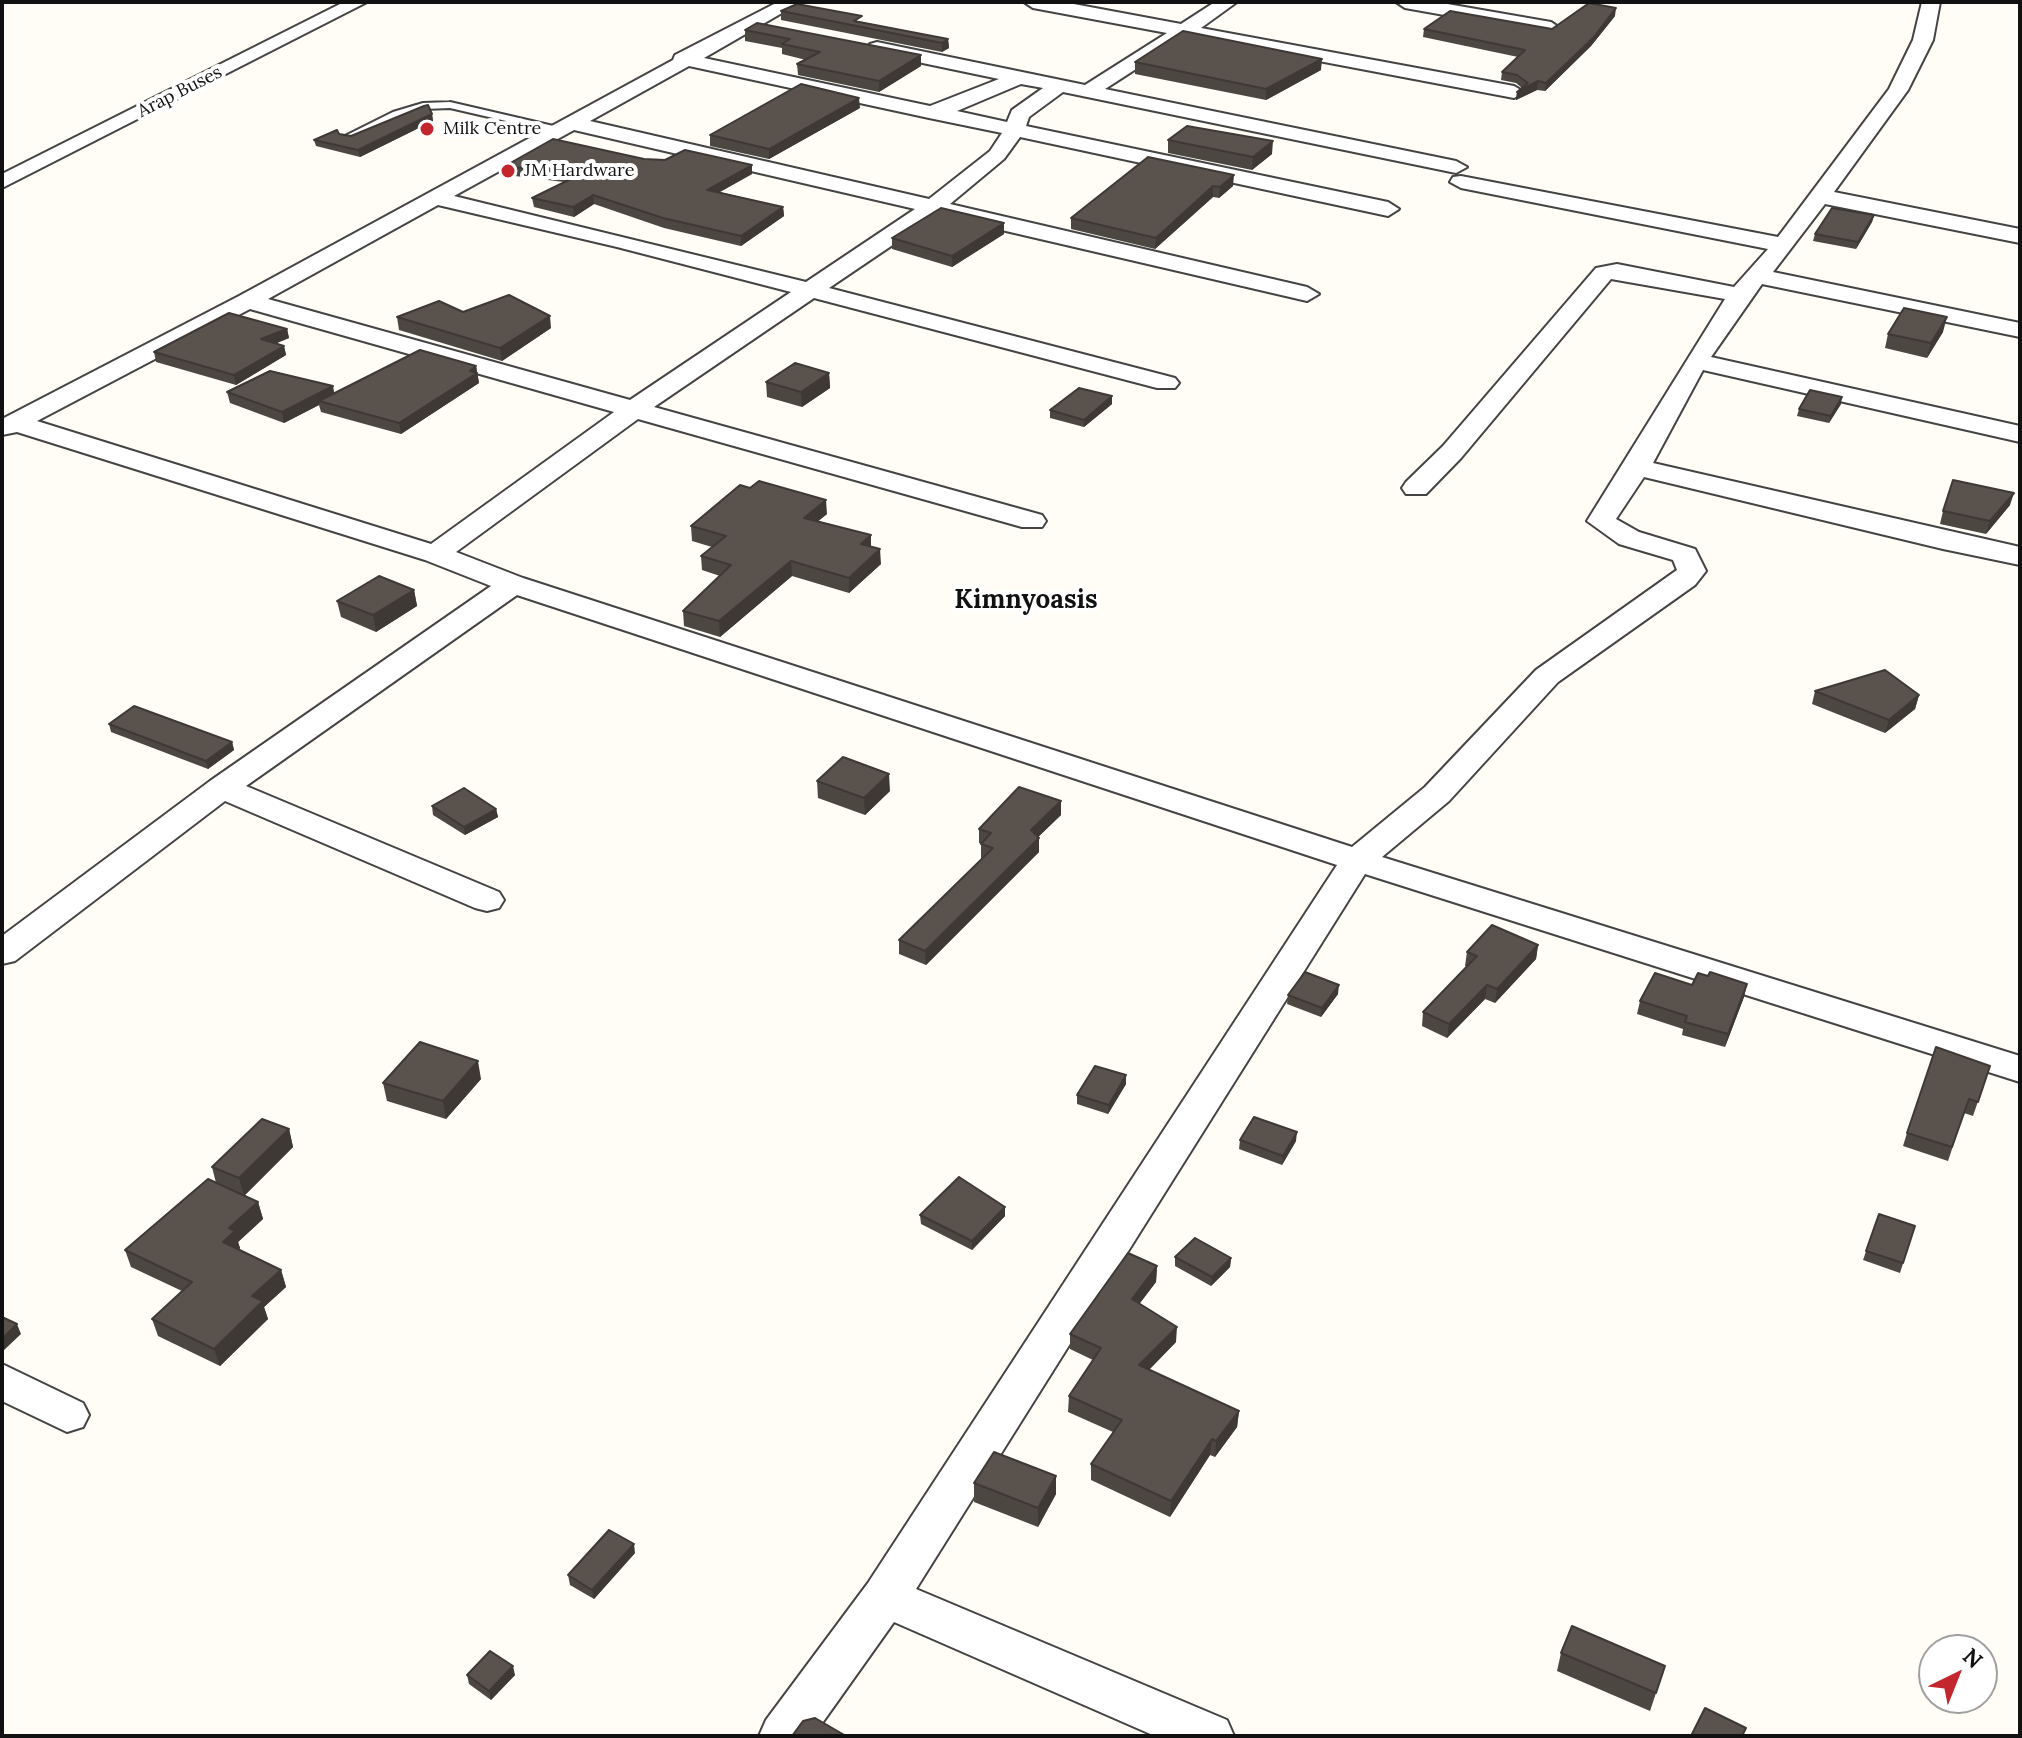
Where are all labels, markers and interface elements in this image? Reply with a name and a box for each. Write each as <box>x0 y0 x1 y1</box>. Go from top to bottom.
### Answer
street label: Arap Buses <box>134 62 226 122</box>
place label: Milk Centre <box>443 118 541 140</box>
marker: Milk Centre <box>418 120 436 138</box>
place label: JM Hardware <box>524 160 634 182</box>
marker: JM Hardware <box>499 162 517 180</box>
district label: Kimnyoasis <box>954 585 1098 617</box>
north arrow <box>1918 1634 1998 1714</box>
text: N <box>1957 1642 1989 1674</box>

